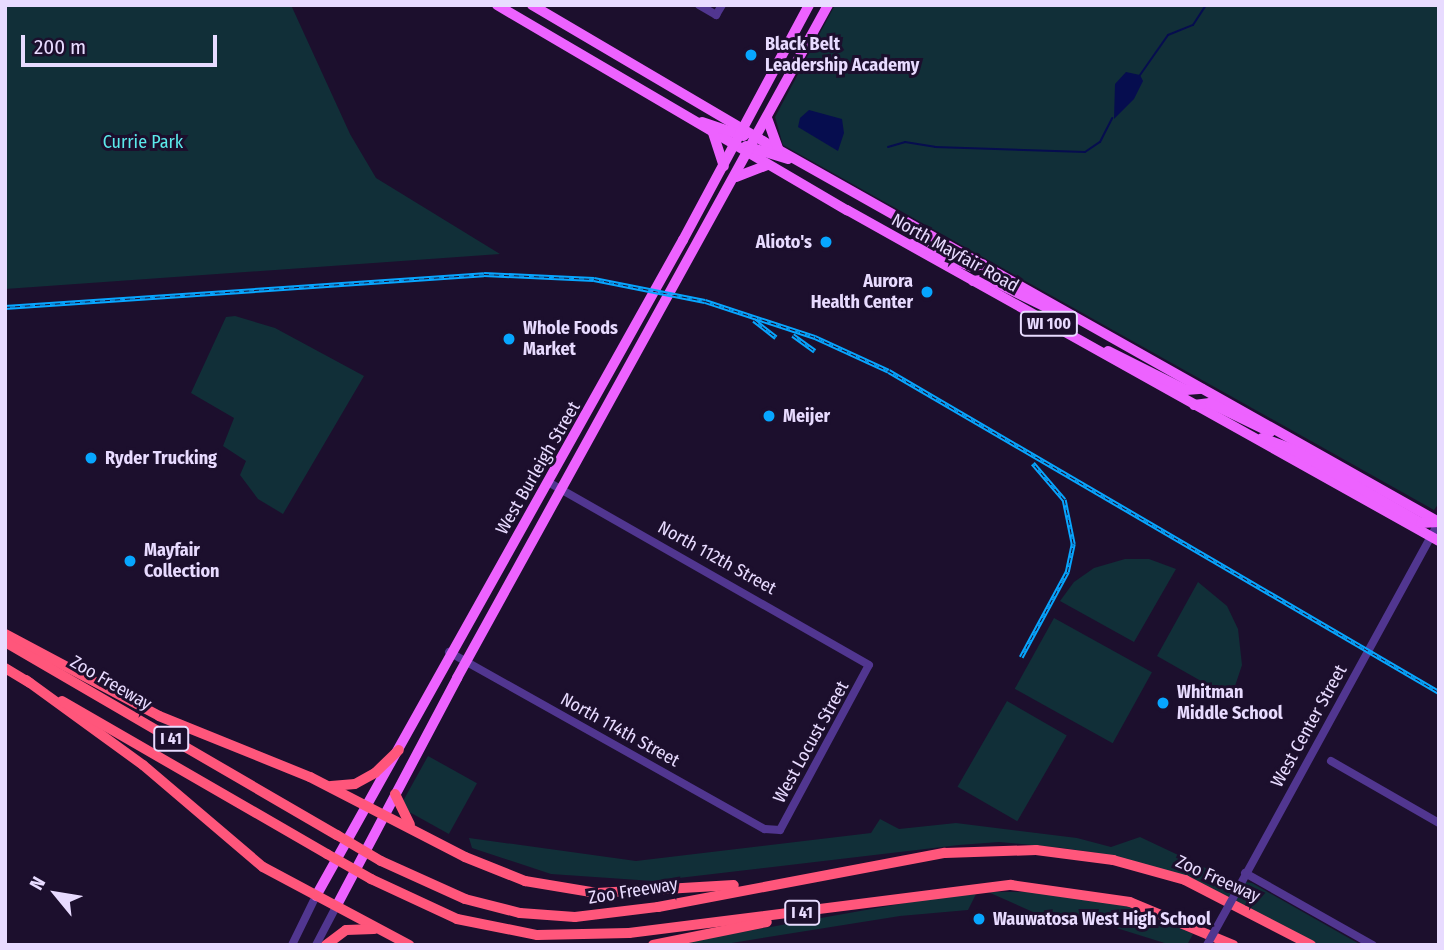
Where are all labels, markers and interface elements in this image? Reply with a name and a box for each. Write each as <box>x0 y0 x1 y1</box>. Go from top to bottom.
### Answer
scale bar <box>24 21 220 65</box>
text: 200 m <box>34 34 86 60</box>
place label: Black Belt Leadership Academy <box>765 34 919 76</box>
marker: Black Belt Leadership Academy <box>743 47 759 63</box>
park label: Currie Park <box>103 131 183 153</box>
street label: North Mayfair Road <box>888 209 1022 297</box>
place label: Alioto's <box>756 231 812 253</box>
marker: Alioto's <box>818 234 834 250</box>
place label: Aurora Health Center <box>811 271 913 314</box>
marker: Aurora Health Center <box>919 284 935 300</box>
road number: WI 100 <box>1019 312 1079 336</box>
place label: Whole Foods Market <box>523 318 618 360</box>
marker: Whole Foods Market <box>501 331 517 347</box>
street label: West Burleigh Street <box>491 398 585 538</box>
place label: Meijer <box>783 405 830 427</box>
marker: Meijer <box>761 408 777 424</box>
place label: Ryder Trucking <box>105 447 217 469</box>
marker: Ryder Trucking <box>83 450 99 466</box>
street label: North 112th Street <box>654 517 780 599</box>
place label: Mayfair Collection <box>144 540 219 582</box>
marker: Mayfair Collection <box>122 553 138 569</box>
street label: Zoo Freeway <box>67 651 155 715</box>
street label: West Center Street <box>1266 661 1352 791</box>
street label: West Locust Street <box>769 677 853 807</box>
place label: Whitman Middle School <box>1177 682 1283 724</box>
street label: North 114th Street <box>557 688 683 772</box>
marker: Whitman Middle School <box>1155 695 1171 711</box>
road number: I 41 <box>152 726 190 752</box>
street label: Zoo Freeway <box>1172 851 1264 907</box>
north arrow <box>21 859 91 929</box>
text: N <box>25 873 50 894</box>
street label: Zoo Freeway <box>587 873 679 909</box>
road number: I 41 <box>783 900 821 925</box>
place label: Wauwatosa West High School <box>993 908 1211 930</box>
marker: Wauwatosa West High School <box>971 911 987 927</box>

